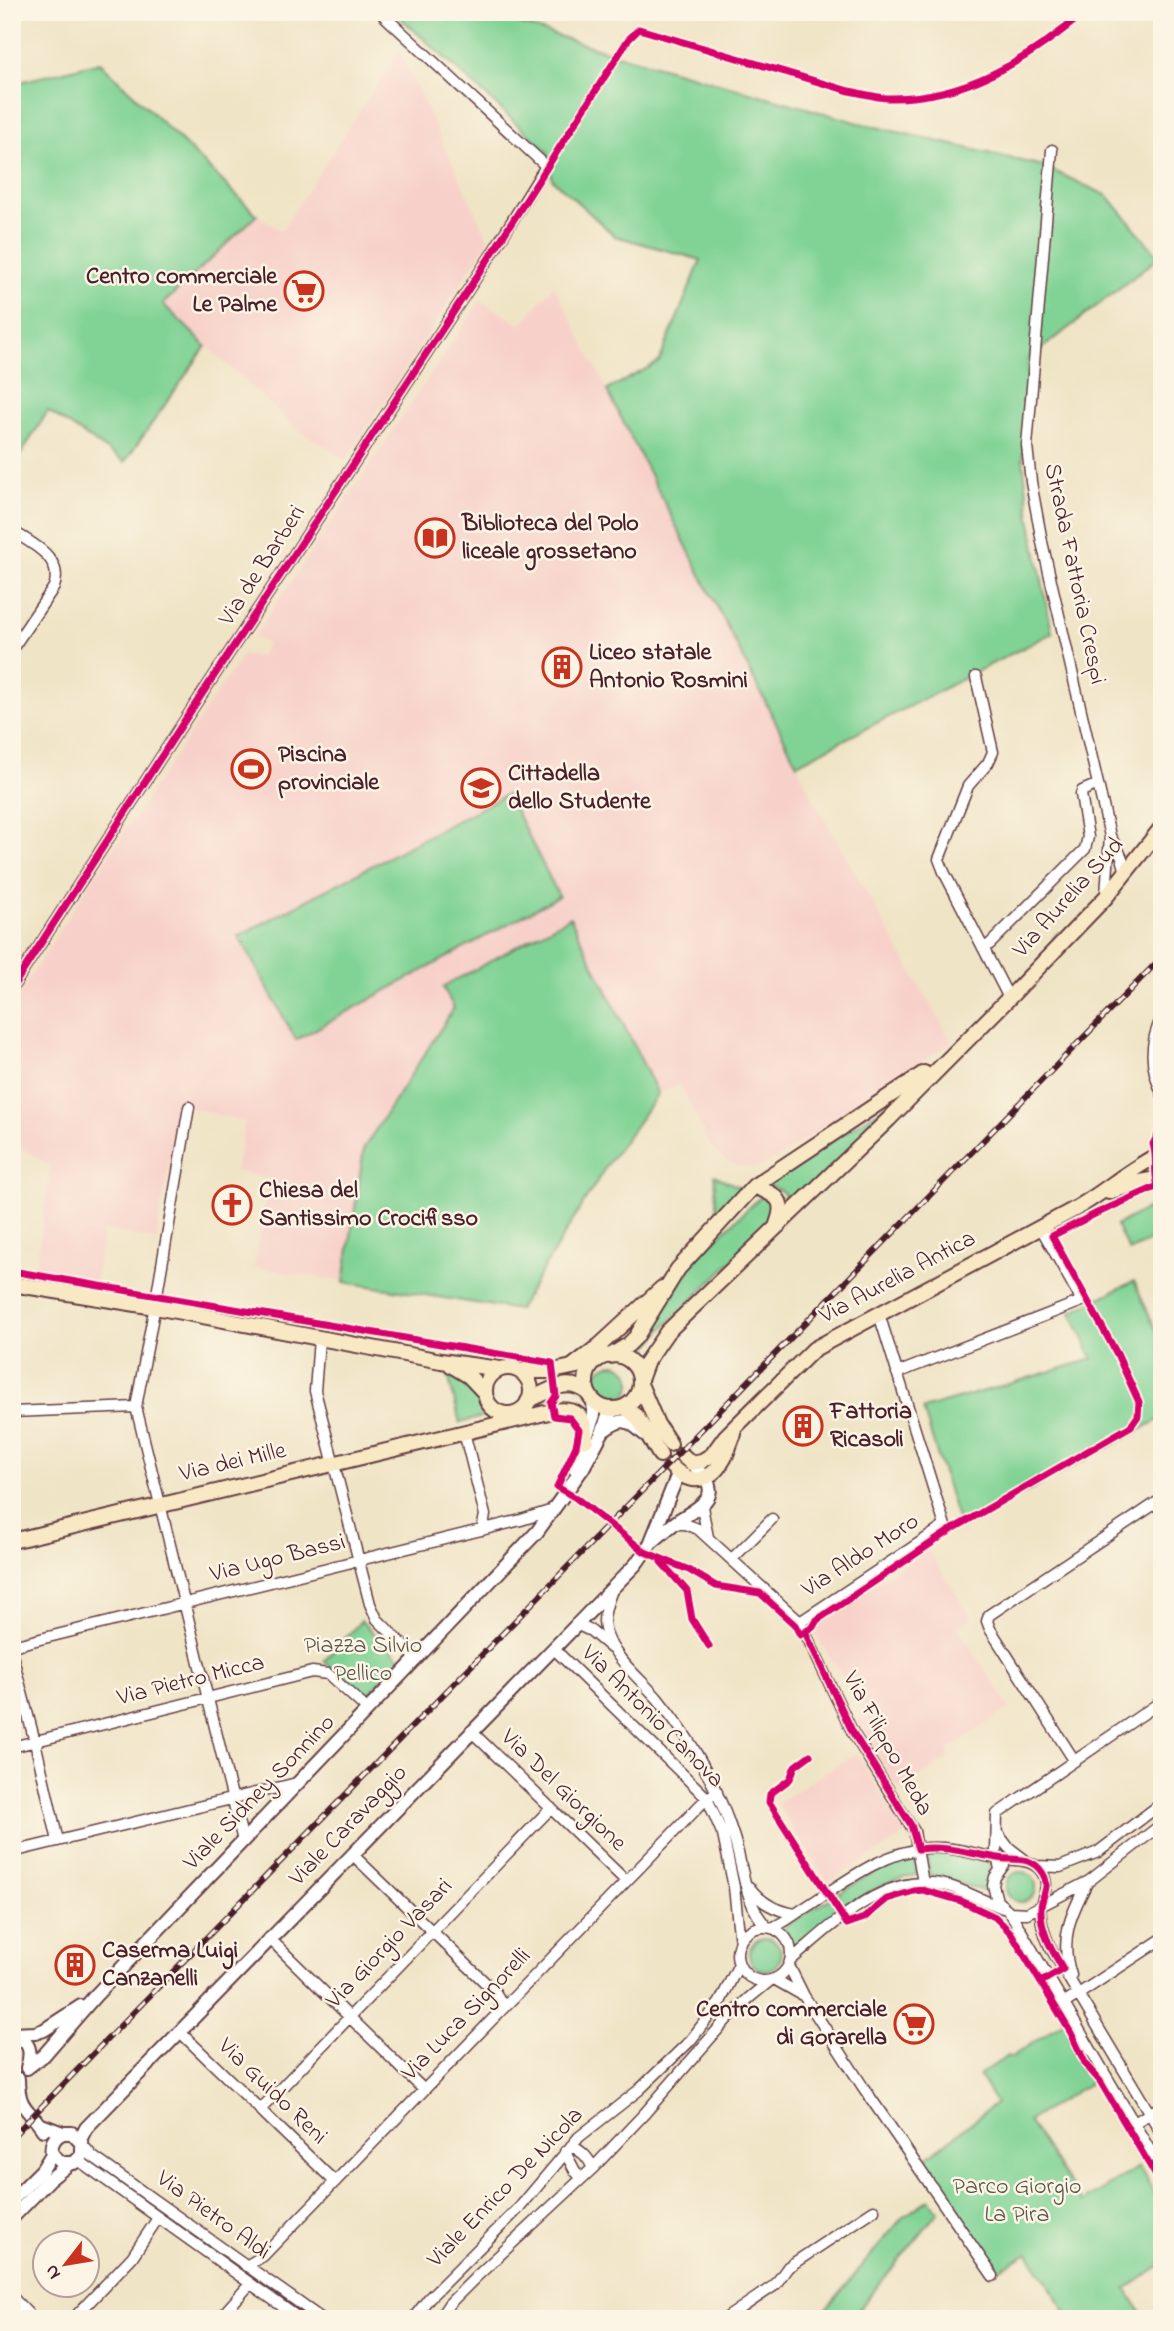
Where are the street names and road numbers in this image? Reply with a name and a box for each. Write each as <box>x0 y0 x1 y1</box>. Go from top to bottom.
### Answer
street label: Strada Fattoria Crespi <box>1033 460 1115 688</box>
street label: Via de Barberi <box>210 499 315 634</box>
street label: Via Aurelia Sud <box>1004 829 1133 967</box>
street label: Via Aurelia Antica <box>813 1222 982 1334</box>
street label: Via dei Mille <box>175 1434 290 1492</box>
street label: Via Aldo Moro <box>795 1505 927 1608</box>
street label: Via Ugo Bassi <box>206 1525 349 1593</box>
street label: Via Antonio Canova <box>572 1637 732 1797</box>
street label: Via Pietro Micca <box>113 1646 268 1716</box>
street label: Via Filippo Meda <box>832 1665 941 1823</box>
street label: Viale Sidney Sonnino <box>175 1707 345 1881</box>
street label: Via Del Giorgione <box>491 1721 634 1861</box>
street label: Viale Caravaggio <box>281 1757 416 1896</box>
street label: Via Giorgio Vasari <box>318 1871 462 2018</box>
street label: Via Luca Signorelli <box>394 1941 540 2090</box>
street label: Via Guido Reni <box>208 2030 335 2154</box>
street label: Viale Enrico De Nicola <box>419 2100 592 2277</box>
street label: Via Pietro Aldi <box>148 2162 277 2270</box>

